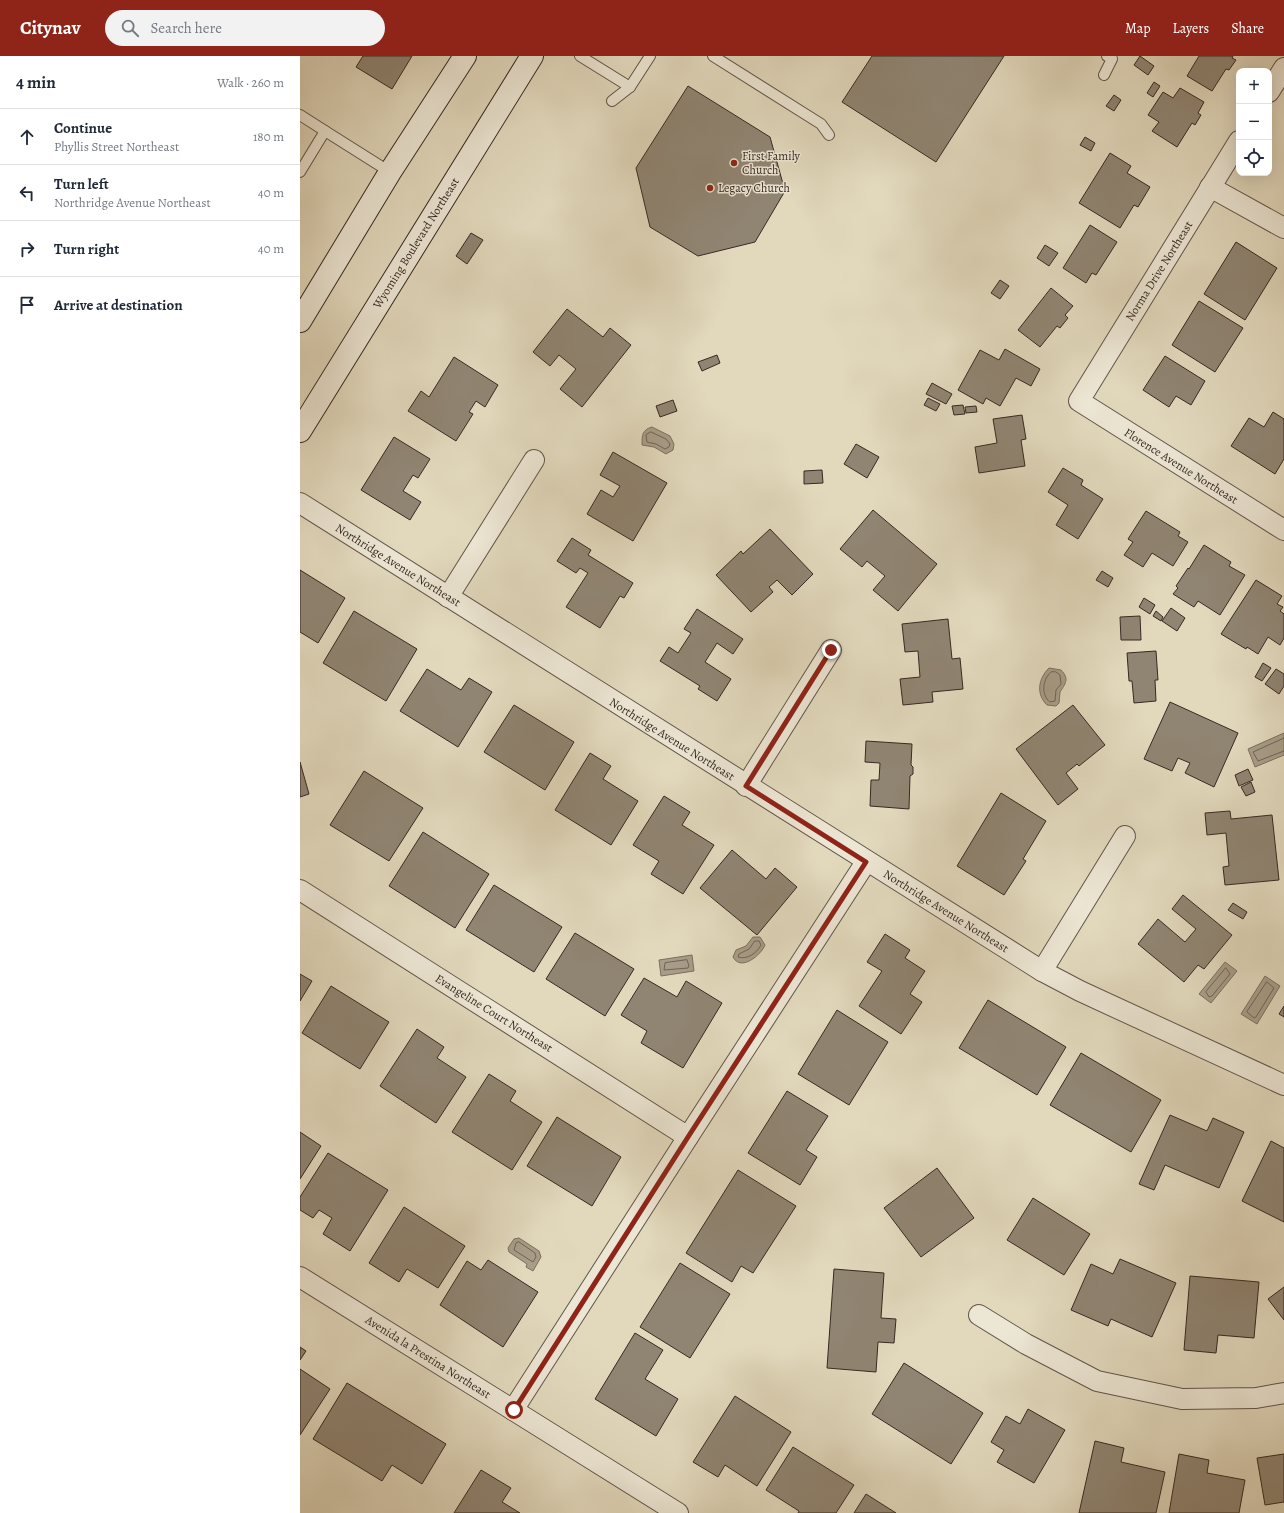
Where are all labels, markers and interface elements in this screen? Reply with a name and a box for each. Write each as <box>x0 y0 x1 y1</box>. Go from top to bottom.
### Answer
search box <box>105 10 385 46</box>
text: Citynav <box>20 15 81 41</box>
icon: search <box>119 17 141 39</box>
text: Search here <box>151 18 222 38</box>
text: Map <box>1125 19 1151 38</box>
text: Layers <box>1173 19 1209 38</box>
text: Share <box>1231 19 1264 38</box>
map controls <box>1236 68 1272 176</box>
button: + <box>1236 68 1272 104</box>
text: 4 min <box>16 71 56 94</box>
text: Walk · 260 m <box>217 74 284 91</box>
button: − <box>1236 104 1272 140</box>
text: Continue <box>54 118 112 138</box>
icon: ahead <box>16 126 38 148</box>
text: 180 m <box>253 128 284 145</box>
text: Phyllis Street Northeast <box>54 138 179 155</box>
button: locate <box>1236 140 1272 176</box>
place label: First Family Church <box>742 148 801 178</box>
marker: First Family Church <box>729 158 739 168</box>
text: Turn left <box>54 174 109 194</box>
street label: Wyoming Boulevard Northeast <box>369 175 463 312</box>
place label: Legacy Church <box>718 180 791 196</box>
icon: left <box>16 182 38 204</box>
marker: Legacy Church <box>705 183 715 193</box>
text: 40 m <box>258 184 284 201</box>
text: Northridge Avenue Northeast <box>54 194 211 211</box>
street label: Norma Drive Northeast <box>1122 218 1196 324</box>
icon: right <box>16 238 38 260</box>
text: Turn right <box>54 239 119 259</box>
text: 40 m <box>258 240 284 257</box>
icon: arrive <box>16 294 38 316</box>
text: Arrive at destination <box>54 295 183 315</box>
street label: Florence Avenue Northeast <box>1121 424 1241 508</box>
street label: Northridge Avenue Northeast <box>332 520 464 610</box>
route end <box>822 641 840 659</box>
street label: Northridge Avenue Northeast <box>606 694 738 784</box>
street label: Northridge Avenue Northeast <box>880 866 1012 956</box>
street label: Evangeline Court Northeast <box>432 970 556 1056</box>
street label: Avenida la Prestina Northeast <box>362 1311 494 1402</box>
route start <box>505 1401 523 1419</box>

